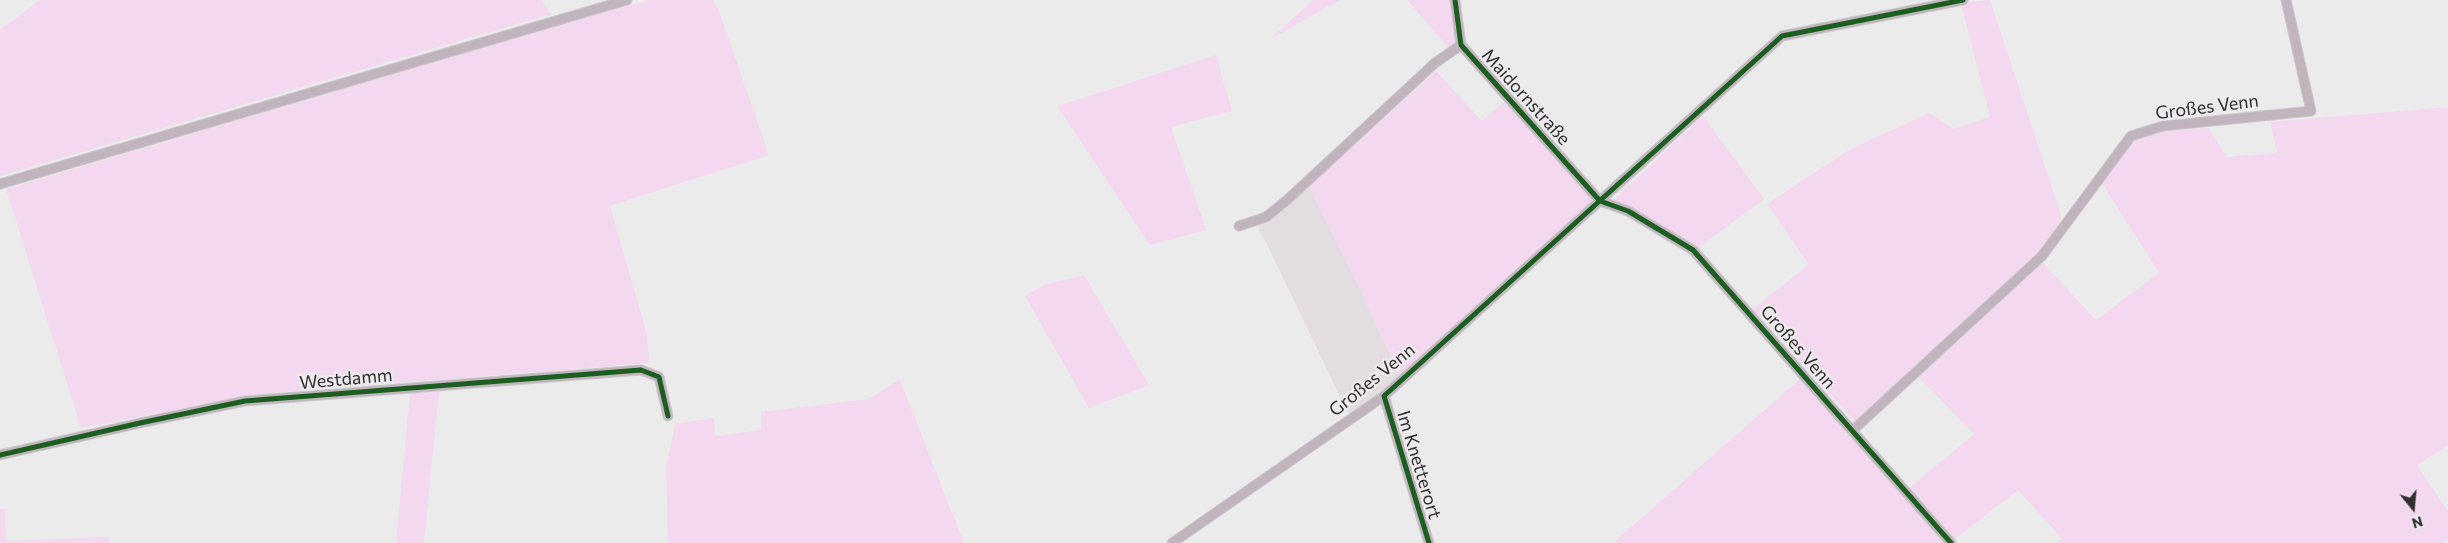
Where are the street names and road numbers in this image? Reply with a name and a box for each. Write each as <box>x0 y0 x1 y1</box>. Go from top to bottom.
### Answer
street label: Maidornstraße <box>1477 44 1575 150</box>
street label: Großes Venn <box>2154 90 2260 124</box>
street label: Großes Venn <box>1756 301 1840 393</box>
street label: Großes Venn <box>1325 339 1419 421</box>
street label: Westdamm <box>299 364 393 394</box>
street label: Im Knetterort <box>1392 408 1446 522</box>

